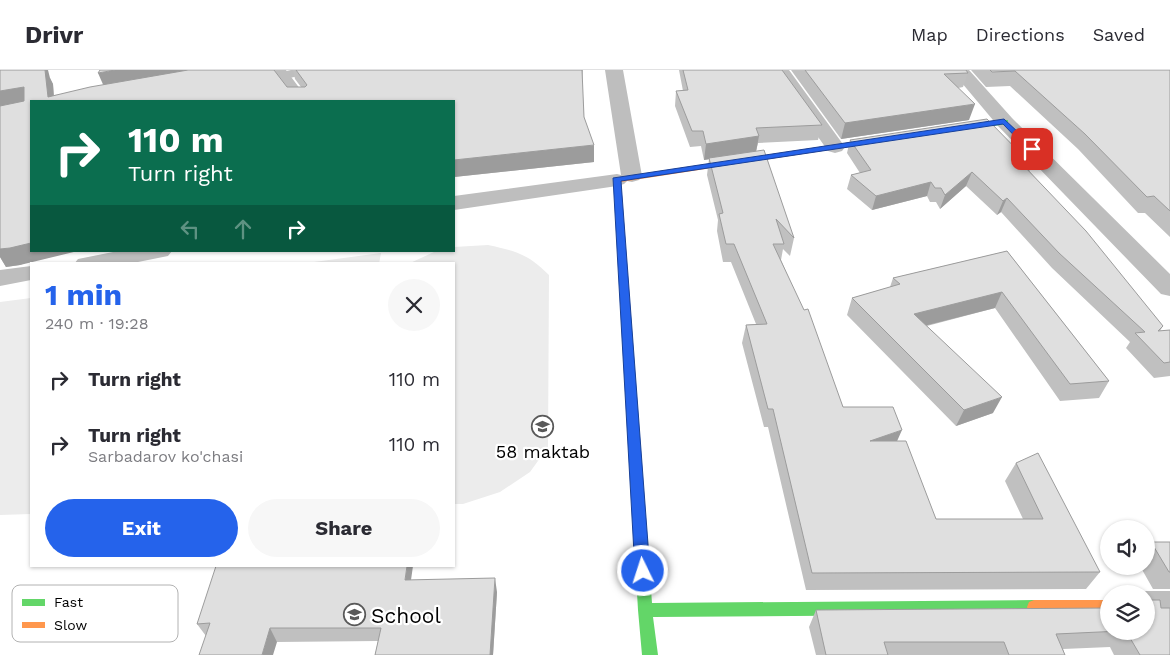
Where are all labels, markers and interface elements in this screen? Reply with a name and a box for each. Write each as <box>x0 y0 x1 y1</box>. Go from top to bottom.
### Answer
text: Drivr <box>25 21 83 49</box>
text: Map <box>911 24 948 45</box>
text: Directions <box>976 24 1065 45</box>
text: Saved <box>1093 24 1145 45</box>
text: 110 m <box>128 119 224 161</box>
icon: right <box>45 120 110 185</box>
pin <box>1011 128 1053 170</box>
icon: arrive <box>1018 135 1046 163</box>
text: Turn right <box>128 161 233 186</box>
icon: left <box>176 215 204 243</box>
icon: ahead <box>229 215 257 243</box>
icon: right <box>282 215 310 243</box>
text: 1 min <box>45 277 122 312</box>
button: close <box>388 279 440 331</box>
text: 240 m · 19:28 <box>45 314 149 333</box>
icon: right <box>45 366 73 394</box>
text: Turn right <box>88 368 181 391</box>
text: 110 m <box>389 368 440 391</box>
school or university icon: 58 maktab <box>531 414 555 438</box>
text: Turn right <box>88 424 181 447</box>
icon: right <box>45 431 73 459</box>
text: 110 m <box>389 433 440 456</box>
place label: 58 maktab <box>496 441 590 462</box>
text: Sarbadarov ko'chasi <box>88 447 243 466</box>
button: Exit <box>45 499 238 557</box>
button: Share <box>248 499 440 557</box>
map controls <box>1100 520 1155 640</box>
button: sound <box>1100 520 1155 575</box>
position arrow <box>616 544 668 596</box>
legend <box>12 585 178 642</box>
button: layers <box>1100 585 1155 640</box>
text: Fast <box>54 594 83 610</box>
school or university icon: School <box>343 603 367 627</box>
place label: School <box>371 603 441 628</box>
text: Slow <box>54 617 87 633</box>

